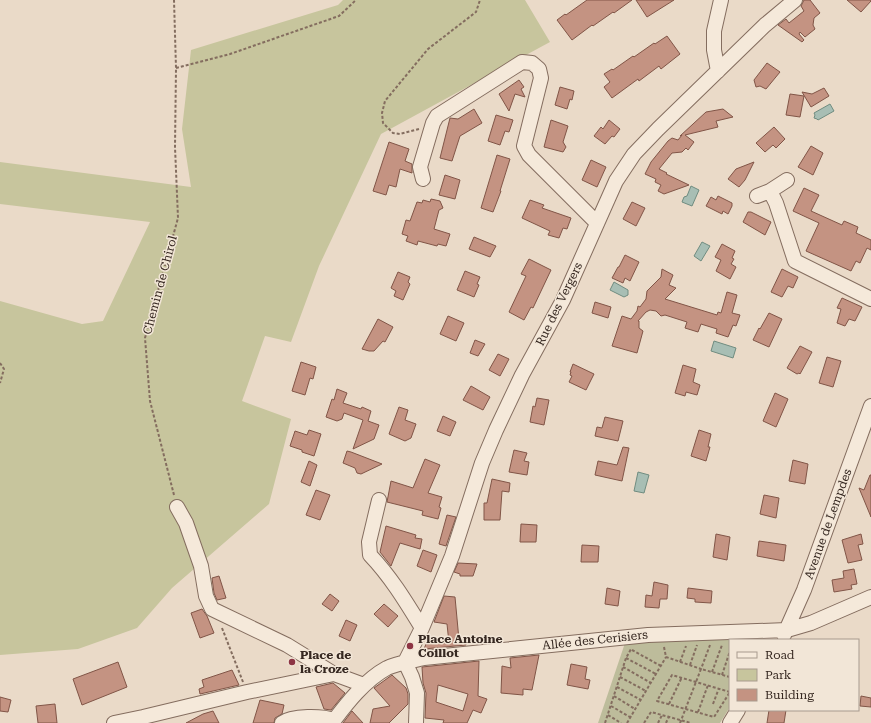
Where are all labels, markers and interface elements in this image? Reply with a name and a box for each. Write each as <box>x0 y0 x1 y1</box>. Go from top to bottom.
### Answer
street label: Chemin de Chirol <box>140 234 180 336</box>
street label: Rue des Vergers <box>533 260 585 348</box>
street label: Avenue de Lempdes <box>802 467 855 581</box>
street label: Allée des Cerisiers <box>542 627 649 653</box>
place label: Place Antoine Coillot <box>418 632 503 660</box>
legend <box>729 639 859 711</box>
marker: Place Antoine Coillot <box>405 641 415 651</box>
place label: Place de la Croze <box>300 648 351 676</box>
text: Road <box>765 648 795 662</box>
marker: Place de la Croze <box>287 657 297 667</box>
text: Park <box>765 668 792 682</box>
text: Building <box>765 688 814 702</box>

